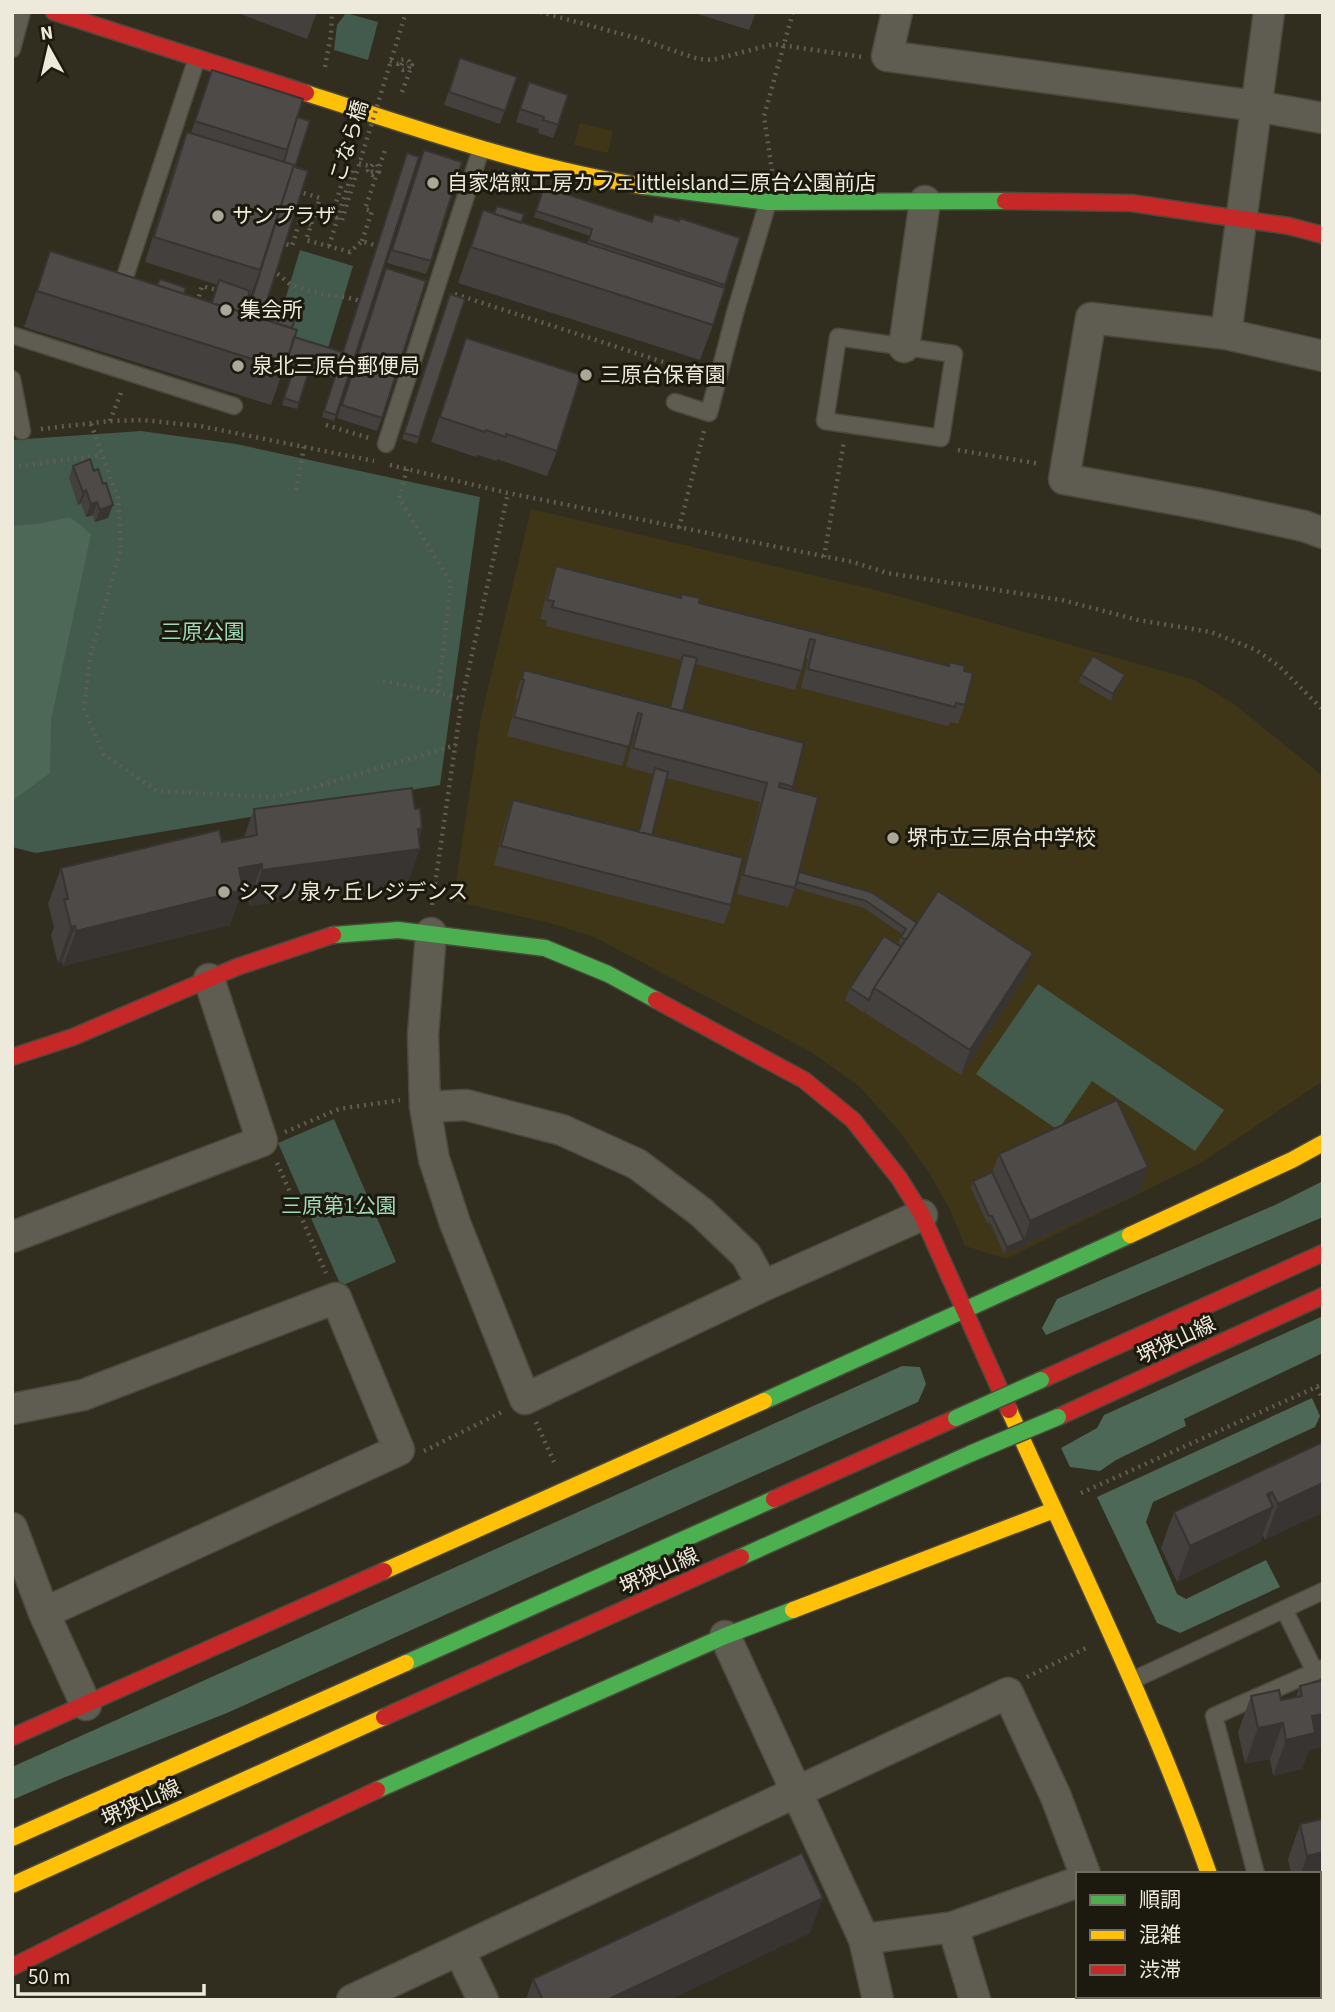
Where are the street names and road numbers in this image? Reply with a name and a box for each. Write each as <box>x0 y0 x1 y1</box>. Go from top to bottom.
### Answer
street label: こなら橋 <box>322 96 376 186</box>
street label: 堺狭山線 <box>1132 1309 1220 1371</box>
street label: 堺狭山線 <box>615 1540 703 1602</box>
street label: 堺狭山線 <box>97 1772 185 1834</box>

